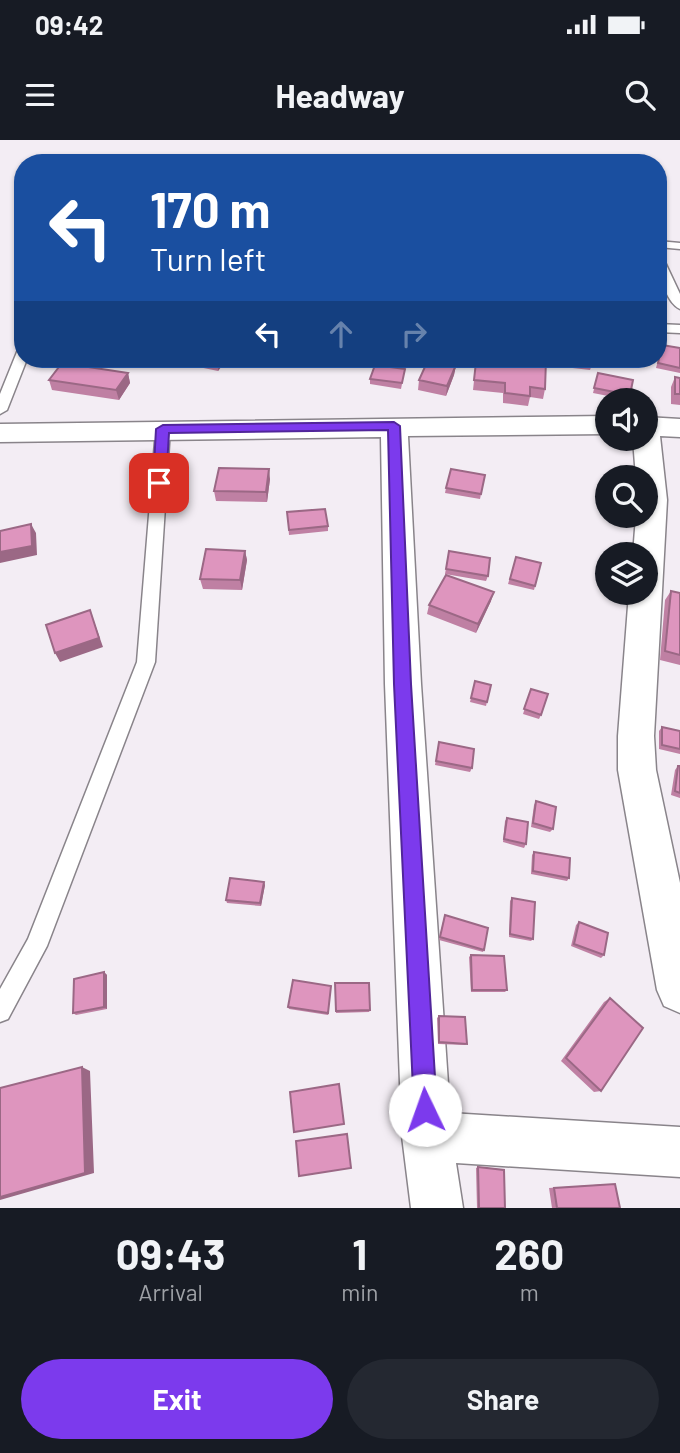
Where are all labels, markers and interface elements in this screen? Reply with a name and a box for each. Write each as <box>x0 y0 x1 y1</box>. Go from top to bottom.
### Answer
text: 09:42 <box>35 9 103 40</box>
icon: menu <box>21 76 59 114</box>
text: Headway <box>275 76 405 114</box>
icon: search <box>621 76 659 114</box>
text: 170 m <box>150 179 270 238</box>
icon: left <box>35 182 126 273</box>
text: Turn left <box>150 239 267 277</box>
icon: left <box>249 315 287 353</box>
icon: ahead <box>322 315 360 353</box>
icon: right <box>395 315 433 353</box>
map controls <box>595 388 658 605</box>
button: sound <box>595 388 658 451</box>
pin <box>129 453 189 513</box>
icon: arrive <box>140 464 178 502</box>
button: search <box>595 465 658 528</box>
button: layers <box>595 542 658 605</box>
position arrow <box>388 1073 462 1147</box>
text: 09:43 <box>116 1228 225 1278</box>
text: 1 <box>352 1228 367 1278</box>
text: 260 <box>494 1228 564 1278</box>
text: Arrival <box>138 1278 203 1306</box>
text: min <box>341 1278 378 1306</box>
text: m <box>520 1278 539 1306</box>
button: Exit <box>21 1359 333 1439</box>
button: Share <box>347 1359 659 1439</box>

